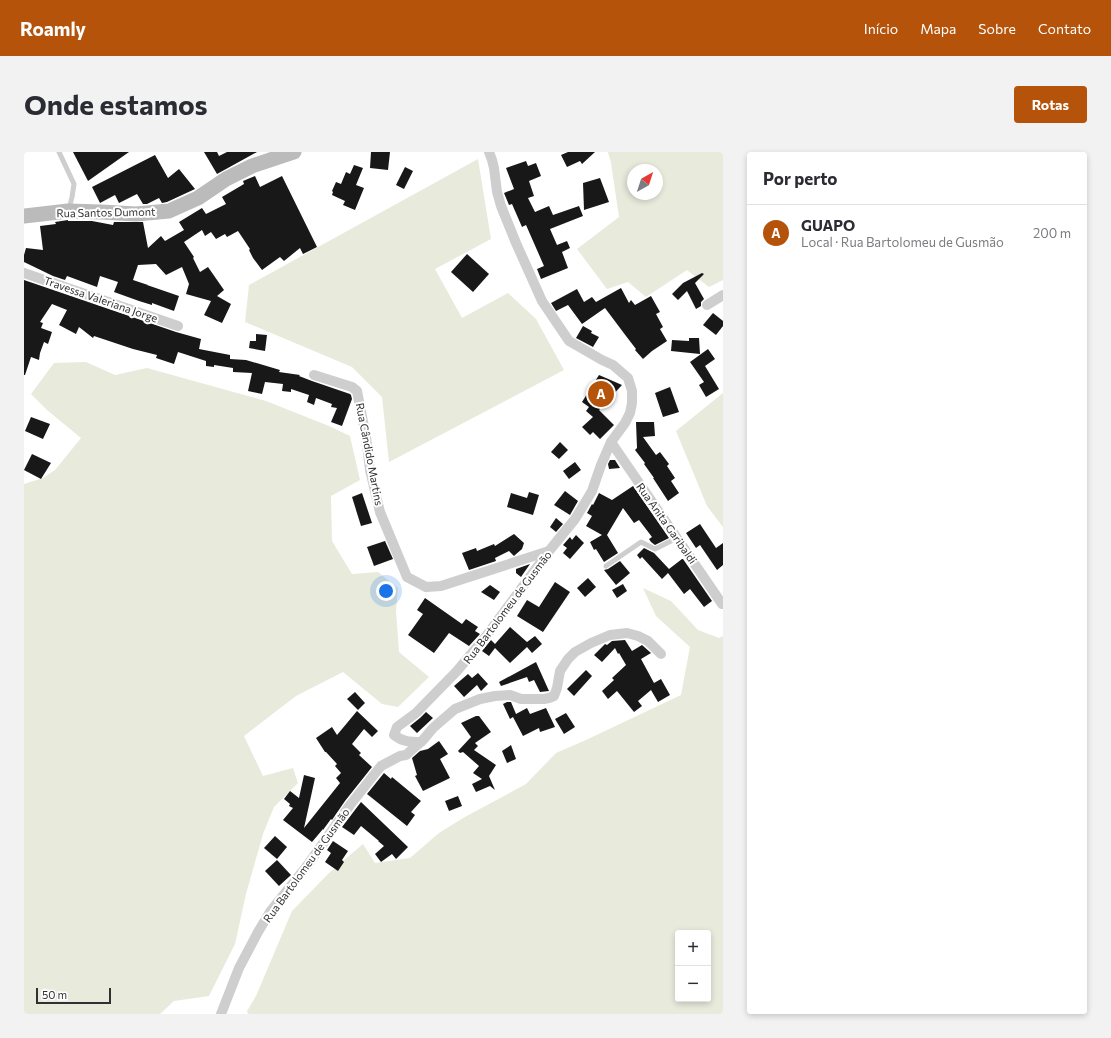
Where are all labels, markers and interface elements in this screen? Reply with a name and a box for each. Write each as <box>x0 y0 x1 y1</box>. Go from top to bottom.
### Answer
text: Roamly <box>20 17 86 40</box>
text: Início <box>864 20 898 37</box>
text: Mapa <box>920 20 956 37</box>
text: Sobre <box>978 20 1016 37</box>
text: Contato <box>1038 20 1091 37</box>
button: Rotas <box>1014 86 1087 123</box>
text: Onde estamos <box>24 87 208 121</box>
north arrow <box>627 164 663 200</box>
text: Por perto <box>763 168 838 189</box>
street label: Rua Santos Dumont <box>56 205 156 219</box>
text: GUAPO <box>801 216 855 234</box>
text: A <box>771 225 781 241</box>
text: 200 m <box>1033 225 1071 241</box>
text: Local · Rua Bartolomeu de Gusmão <box>801 234 1004 250</box>
street label: Travessa Valeriana Jorge <box>42 273 160 326</box>
pin: A <box>588 379 614 409</box>
street label: Rua Cândido Martins <box>354 402 386 506</box>
street label: Rua Anita Garibaldi <box>634 480 700 566</box>
street label: Rua Bartolomeu de Gusmão <box>460 548 554 666</box>
your location <box>376 581 396 601</box>
street label: Rua Bartolomeu de Gusmão <box>260 805 352 925</box>
map controls <box>675 930 711 1002</box>
button: + <box>675 930 711 966</box>
button: − <box>675 966 711 1002</box>
scale bar <box>36 986 111 1005</box>
text: 50 m <box>42 988 67 1001</box>

